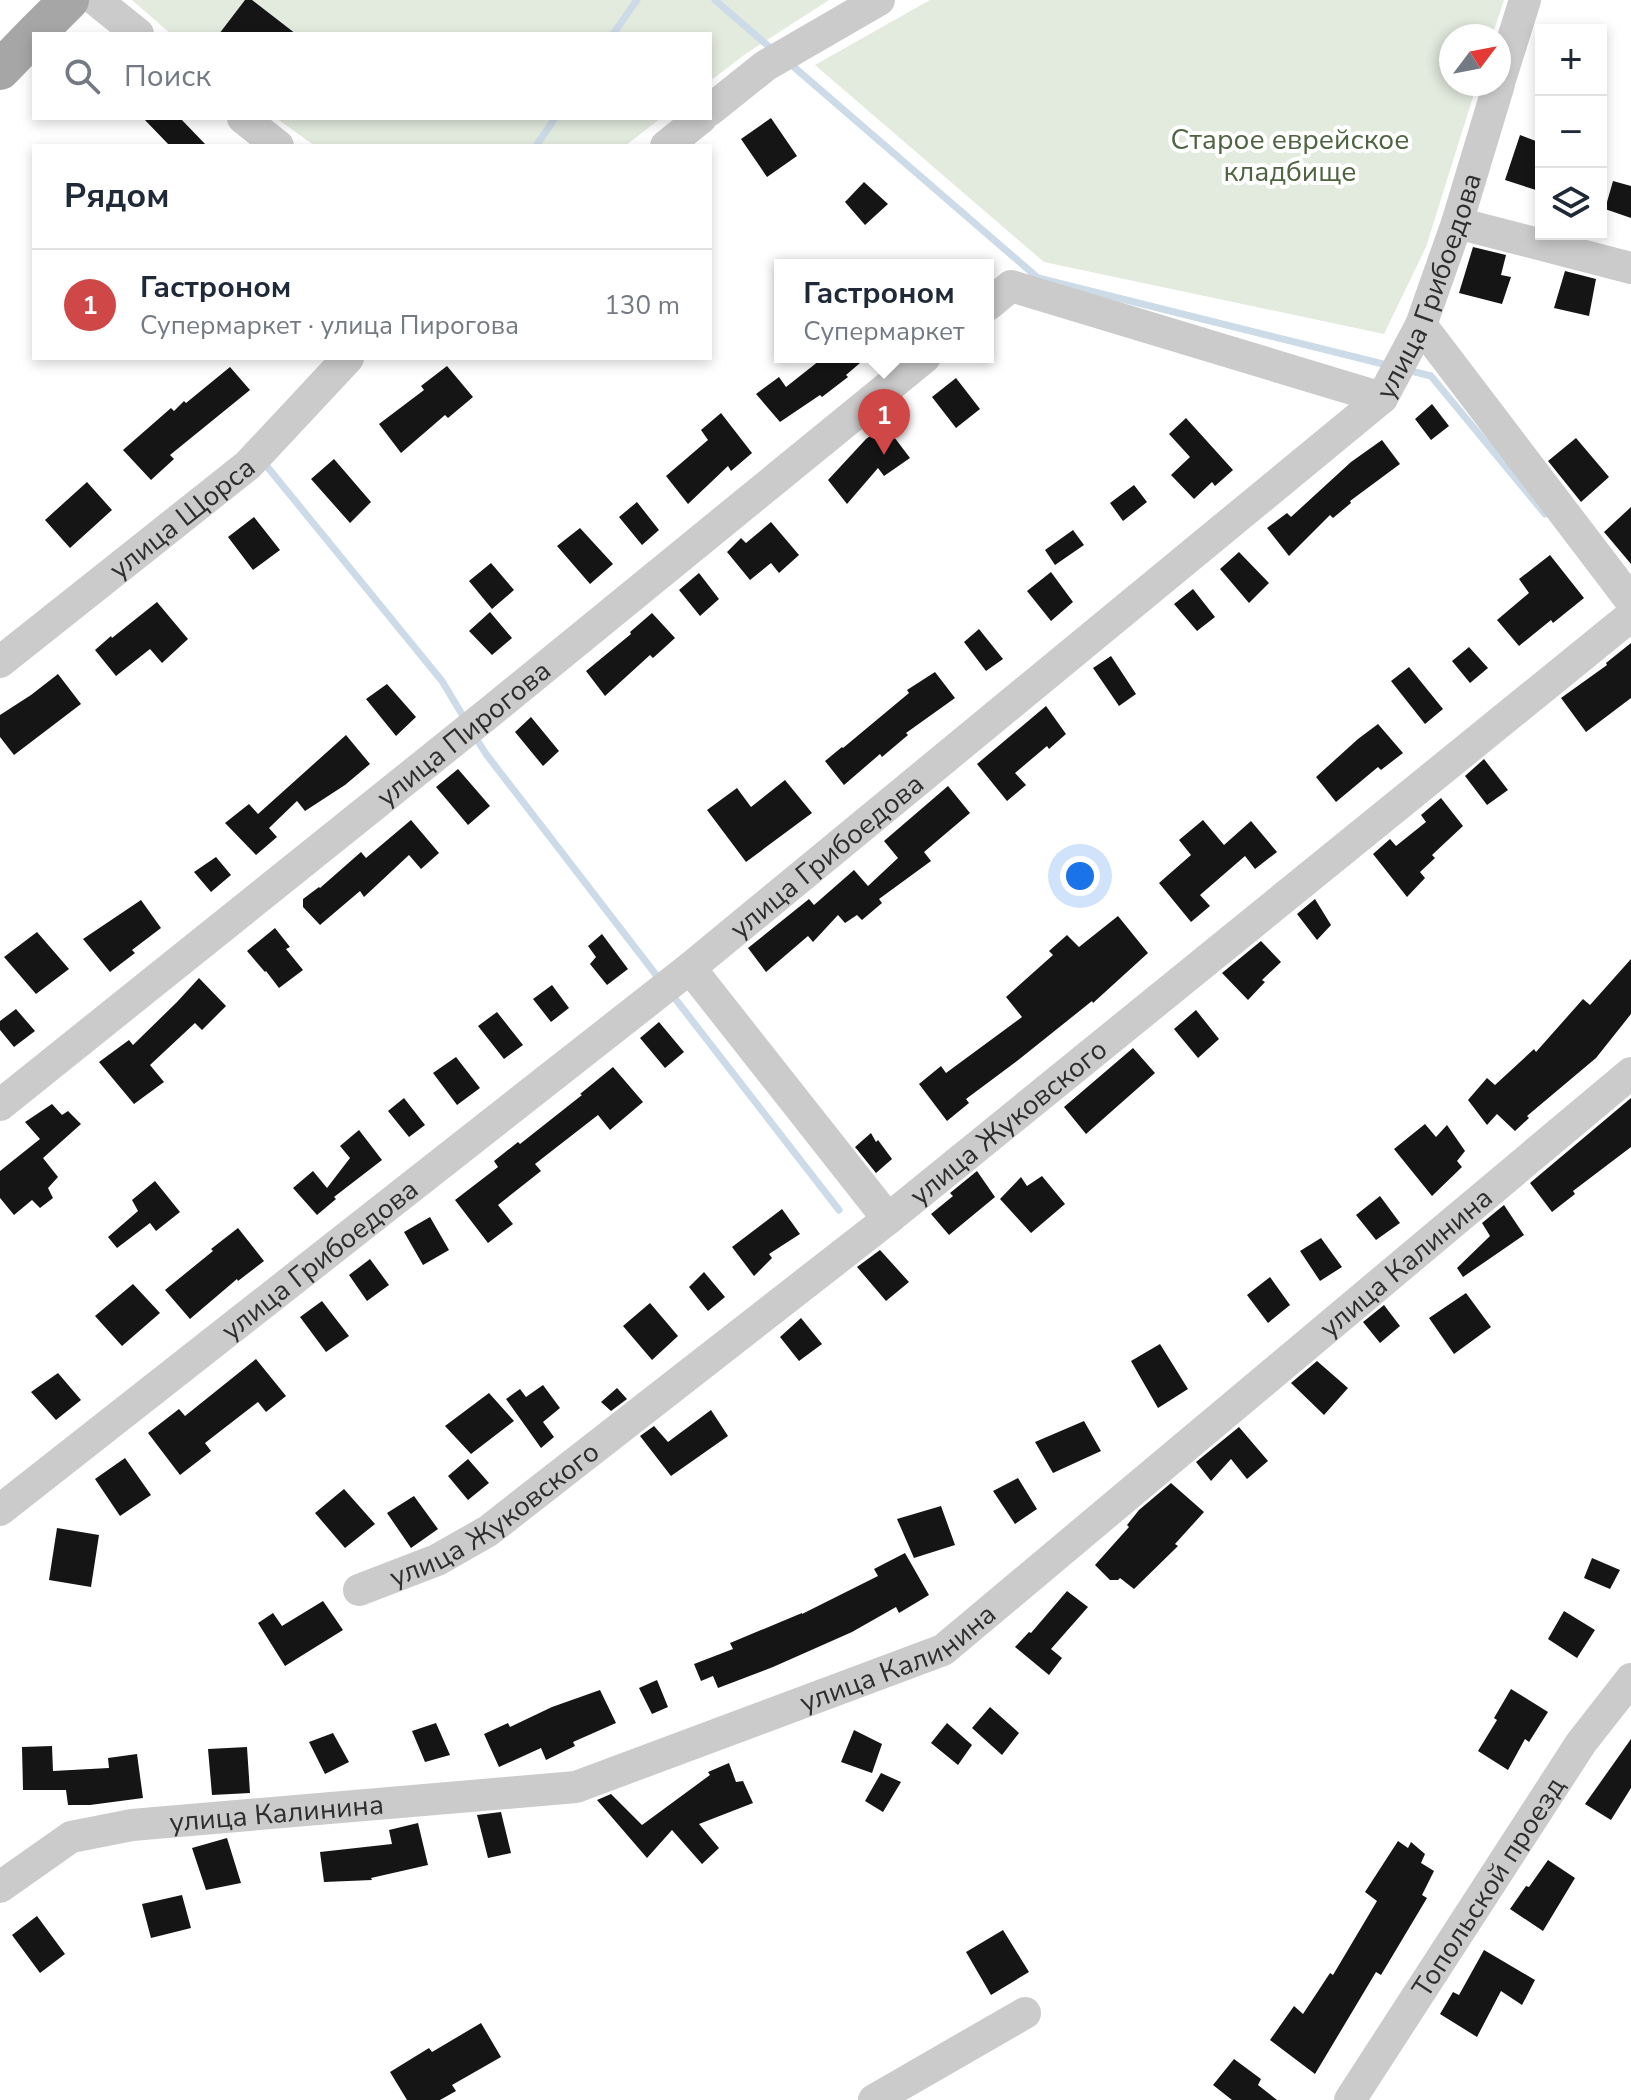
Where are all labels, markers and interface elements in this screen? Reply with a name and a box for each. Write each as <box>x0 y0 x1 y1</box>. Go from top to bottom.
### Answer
north arrow <box>1439 24 1511 96</box>
map controls <box>1535 24 1607 240</box>
button: + <box>1535 24 1607 96</box>
search box <box>32 32 712 120</box>
icon: search <box>60 54 104 98</box>
text: Поиск <box>124 56 211 97</box>
button: − <box>1535 96 1607 168</box>
park label: Старое еврейское кладбище <box>1171 121 1409 191</box>
street label: улица Грибоедова <box>1367 168 1491 406</box>
button: layers <box>1535 168 1607 240</box>
text: Рядом <box>64 173 170 219</box>
popup <box>774 259 994 363</box>
text: Гастроном <box>140 267 291 308</box>
text: Гастроном <box>803 273 955 314</box>
text: 1 <box>82 288 98 323</box>
text: 130 m <box>604 288 680 323</box>
text: Супермаркет · улица Пирогова <box>140 308 519 343</box>
text: Супермаркет <box>803 314 965 349</box>
pin: 1 <box>858 389 910 455</box>
street label: улица Щорса <box>101 449 263 588</box>
street label: улица Пирогова <box>369 652 559 816</box>
street label: улица Грибоедова <box>722 765 932 948</box>
your location <box>1060 856 1100 896</box>
street label: улица Жуковского <box>902 1031 1115 1214</box>
street label: улица Грибоедова <box>213 1171 426 1349</box>
street label: улица Калинина <box>1312 1179 1501 1347</box>
street label: улица Жуковского <box>384 1433 607 1597</box>
street label: улица Калинина <box>794 1596 1004 1722</box>
street label: Топольской проезд <box>1403 1770 1574 2005</box>
street label: улица Калинина <box>168 1786 385 1842</box>

